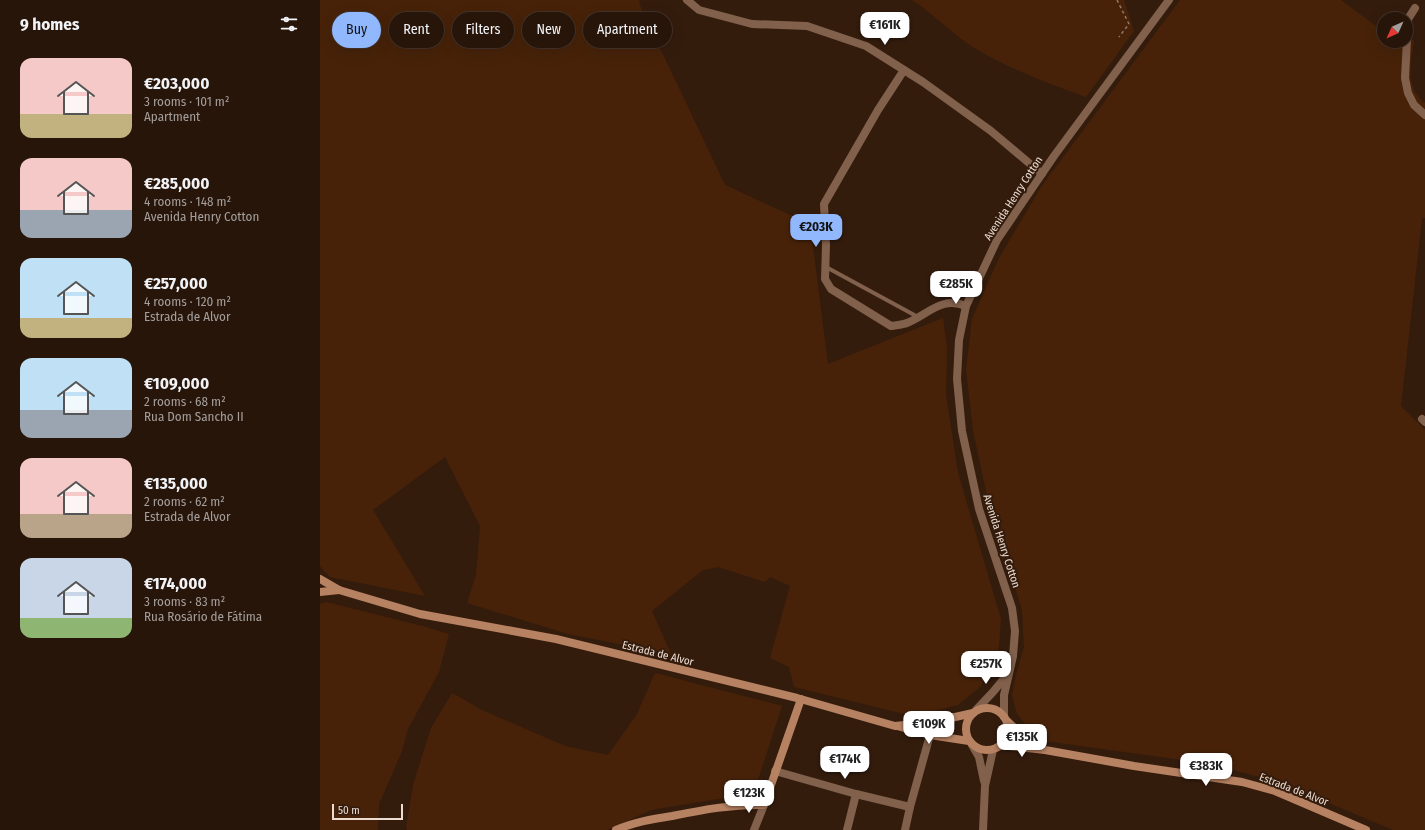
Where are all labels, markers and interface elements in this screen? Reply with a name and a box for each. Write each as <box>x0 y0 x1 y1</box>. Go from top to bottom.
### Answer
chip: Buy <box>332 12 381 48</box>
chip: Rent <box>389 12 444 48</box>
chip: Filters <box>452 12 514 48</box>
chip: New <box>522 12 575 48</box>
chip: Apartment <box>583 12 672 48</box>
pin: €161K <box>857 12 913 46</box>
north arrow <box>1377 12 1413 48</box>
map controls <box>1377 12 1413 48</box>
icon: filters <box>278 13 300 35</box>
text: 9 homes <box>20 14 79 35</box>
text: €161K <box>869 17 901 32</box>
text: €203,000 <box>144 73 209 94</box>
icon: home <box>52 74 100 122</box>
text: 3 rooms · 101 m² <box>144 94 229 109</box>
text: Apartment <box>144 109 200 124</box>
street label: Avenida Henry Cotton <box>981 154 1045 243</box>
text: €285,000 <box>144 173 210 194</box>
icon: home <box>52 174 100 222</box>
text: 4 rooms · 148 m² <box>144 194 231 209</box>
text: Avenida Henry Cotton <box>144 209 259 224</box>
pin: €203K <box>788 214 844 248</box>
text: €203K <box>799 219 833 234</box>
pin: €285K <box>928 271 984 305</box>
text: €257,000 <box>144 273 207 294</box>
icon: home <box>52 274 100 322</box>
text: €285K <box>939 276 973 291</box>
text: 4 rooms · 120 m² <box>144 294 231 309</box>
text: Estrada de Alvor <box>144 309 230 324</box>
text: €109,000 <box>144 373 209 394</box>
icon: home <box>52 374 100 422</box>
text: 2 rooms · 68 m² <box>144 394 226 409</box>
text: Rua Dom Sancho II <box>144 409 244 424</box>
text: €135,000 <box>144 473 208 494</box>
icon: home <box>52 474 100 522</box>
street label: Avenida Henry Cotton <box>980 493 1023 590</box>
text: 2 rooms · 62 m² <box>144 494 225 509</box>
text: Estrada de Alvor <box>144 509 230 524</box>
text: €174,000 <box>144 573 207 594</box>
icon: home <box>52 574 100 622</box>
text: 3 rooms · 83 m² <box>144 594 225 609</box>
text: Rua Rosário de Fátima <box>144 609 262 624</box>
street label: Estrada de Alvor <box>621 638 695 669</box>
pin: €257K <box>958 651 1014 685</box>
text: €257K <box>970 656 1002 671</box>
pin: €109K <box>901 711 957 745</box>
text: €109K <box>912 716 946 731</box>
pin: €135K <box>994 724 1050 758</box>
text: €135K <box>1006 729 1038 744</box>
pin: €174K <box>817 746 873 780</box>
text: €174K <box>829 751 861 766</box>
pin: €383K <box>1178 753 1234 787</box>
text: €383K <box>1189 758 1223 773</box>
street label: Estrada de Alvor <box>1257 770 1330 809</box>
pin: €123K <box>721 780 777 814</box>
text: €123K <box>733 785 765 800</box>
scale bar <box>332 802 403 821</box>
text: 50 m <box>338 804 360 817</box>

